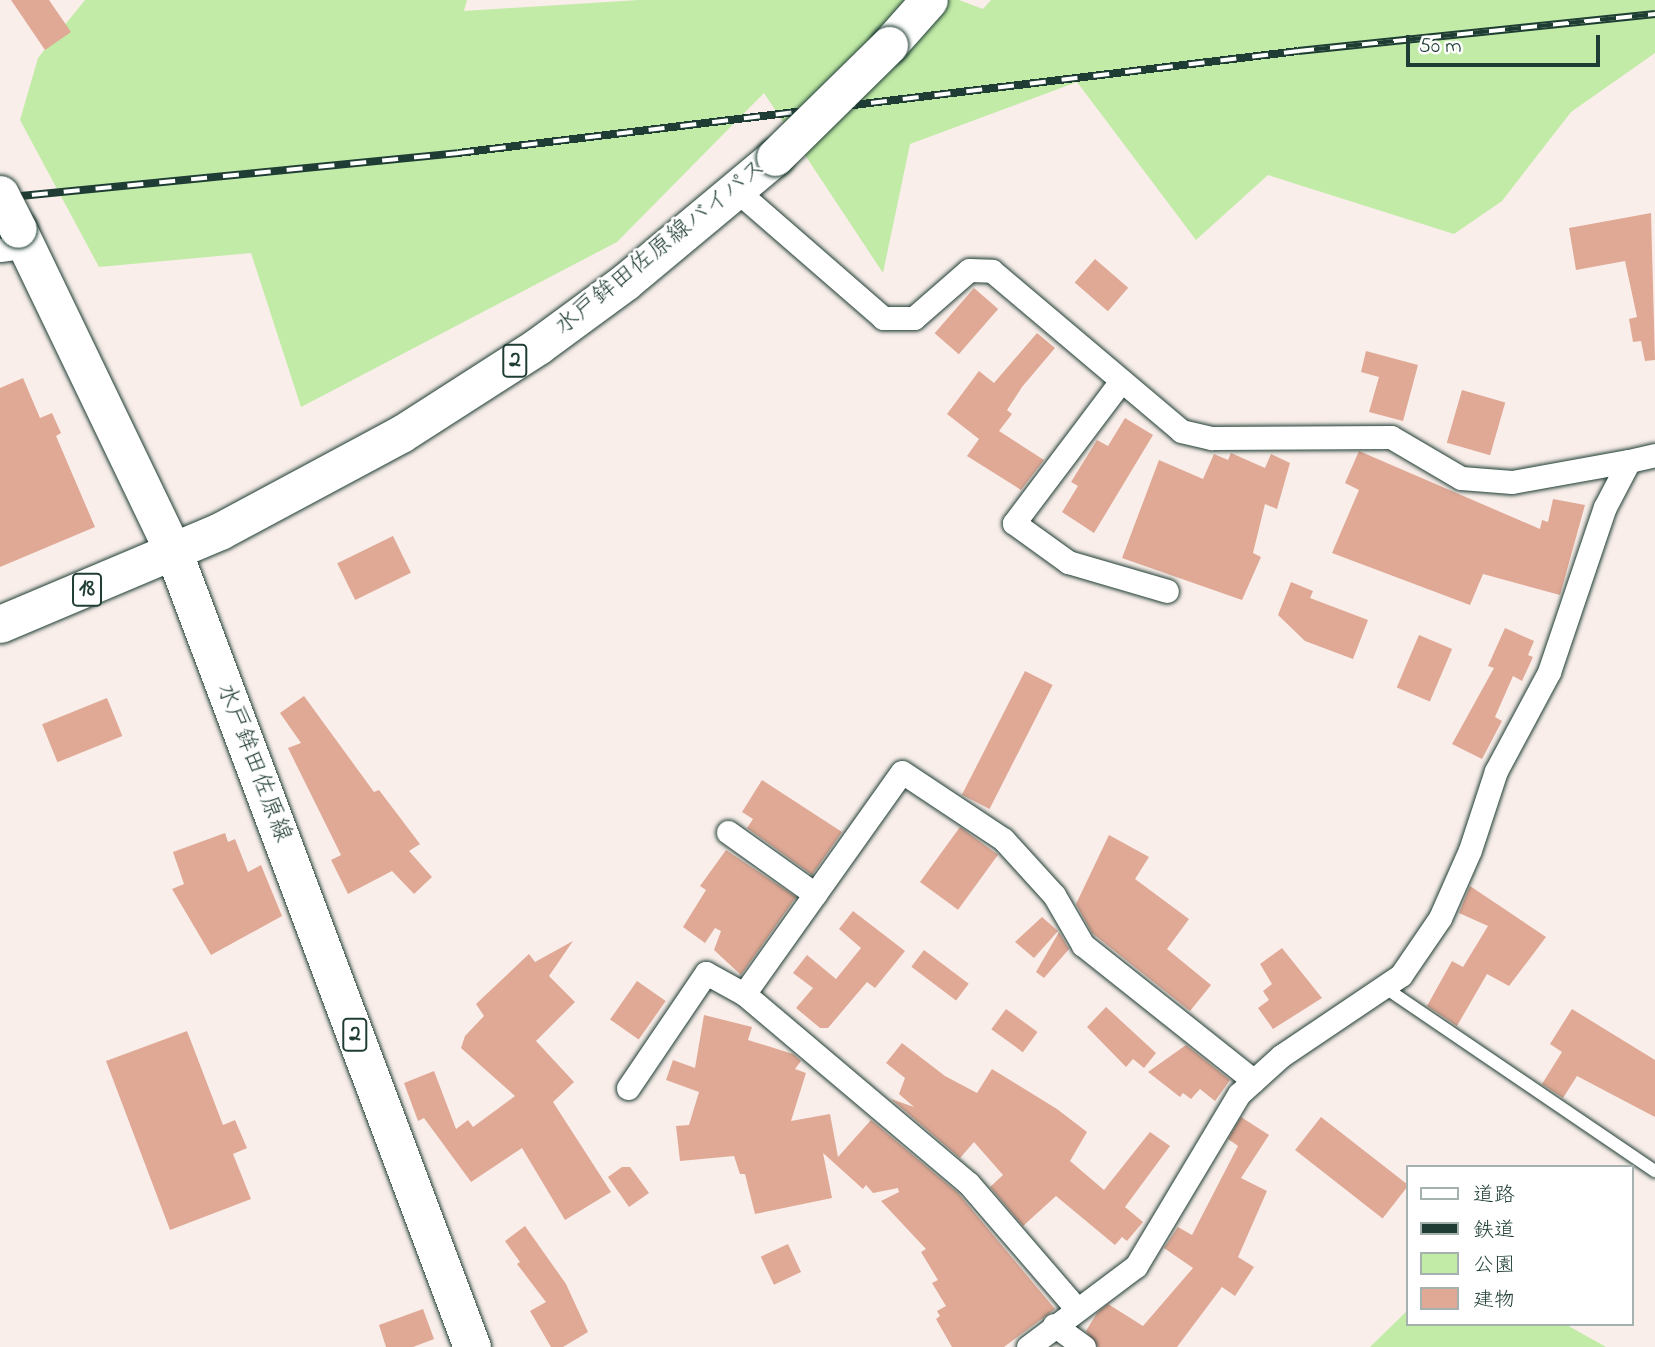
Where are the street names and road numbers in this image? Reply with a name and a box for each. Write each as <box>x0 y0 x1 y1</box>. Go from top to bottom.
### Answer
street label: 水戸鉾田佐原線バイパス <box>549 154 773 342</box>
road number: 2 <box>501 342 529 380</box>
road number: 18 <box>71 570 103 610</box>
street label: 水戸鉾田佐原線 <box>209 679 297 847</box>
road number: 2 <box>341 1016 369 1054</box>

